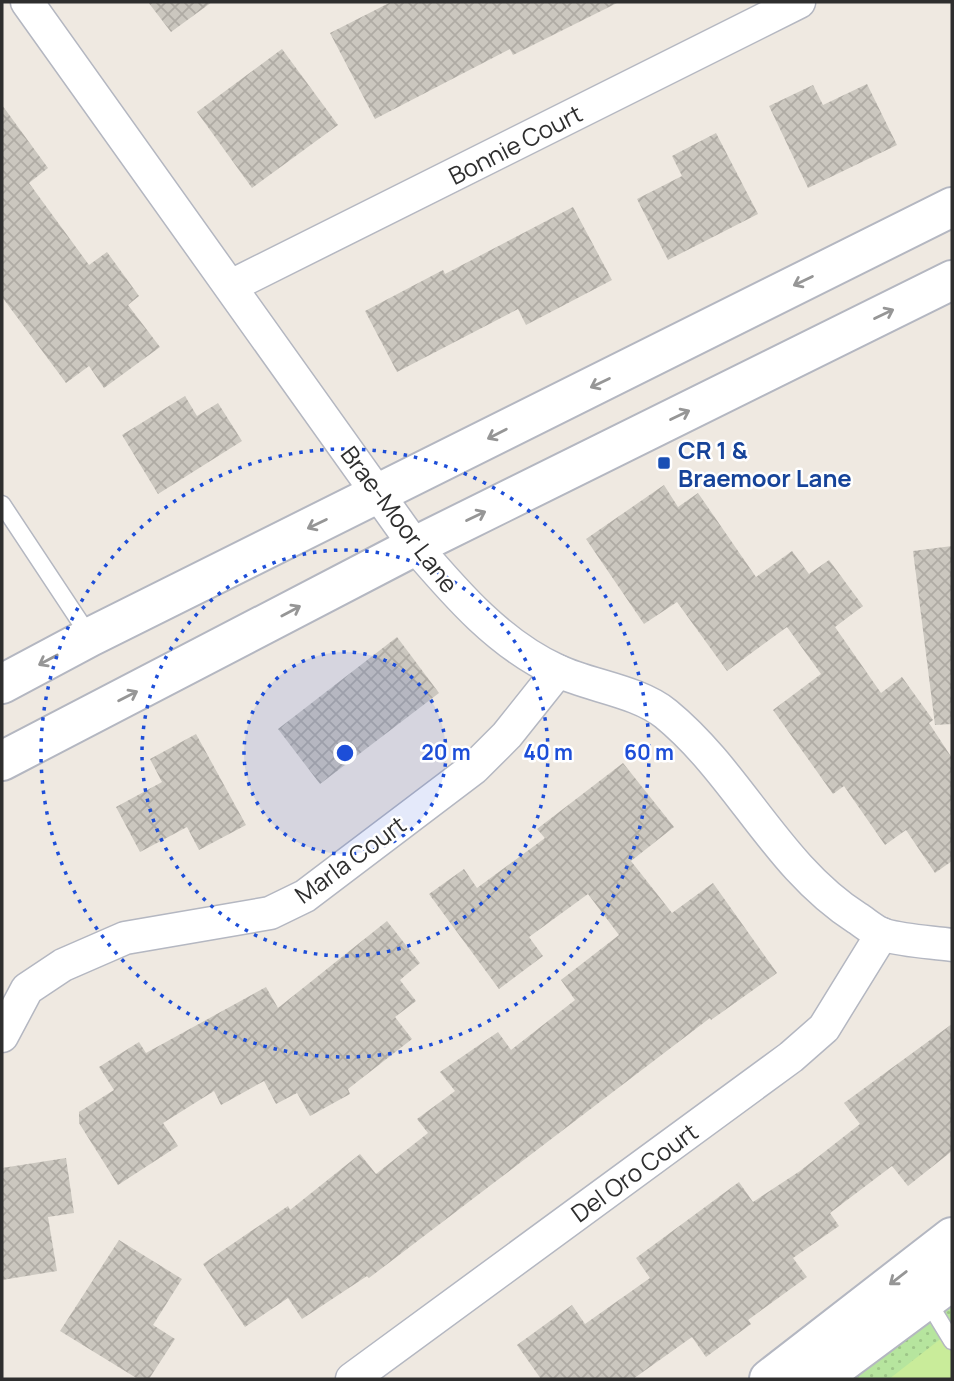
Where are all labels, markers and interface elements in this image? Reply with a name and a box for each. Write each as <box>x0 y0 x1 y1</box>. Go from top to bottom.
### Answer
street label: Bonnie Court <box>443 96 587 192</box>
one-way arrow <box>793 275 814 289</box>
one-way arrow <box>873 306 894 320</box>
one-way arrow <box>590 376 611 390</box>
one-way arrow <box>669 407 690 421</box>
one-way arrow <box>487 428 508 442</box>
place label: CR 1 & Braemoor Lane <box>678 433 852 494</box>
street label: Brae-Moor Lane <box>334 439 466 599</box>
marker: CR 1 & Braemoor Lane <box>656 455 672 471</box>
one-way arrow <box>465 508 486 522</box>
one-way arrow <box>307 518 328 532</box>
one-way arrow <box>281 603 301 617</box>
one-way arrow <box>38 653 59 667</box>
one-way arrow <box>117 689 137 703</box>
text: 20 m <box>421 738 471 766</box>
text: 40 m <box>523 738 573 766</box>
text: 60 m <box>624 738 674 766</box>
centre of rings <box>333 741 357 765</box>
street label: Marla Court <box>288 808 412 910</box>
street label: Del Oro Court <box>564 1115 704 1229</box>
one-way arrow <box>889 1271 908 1286</box>

